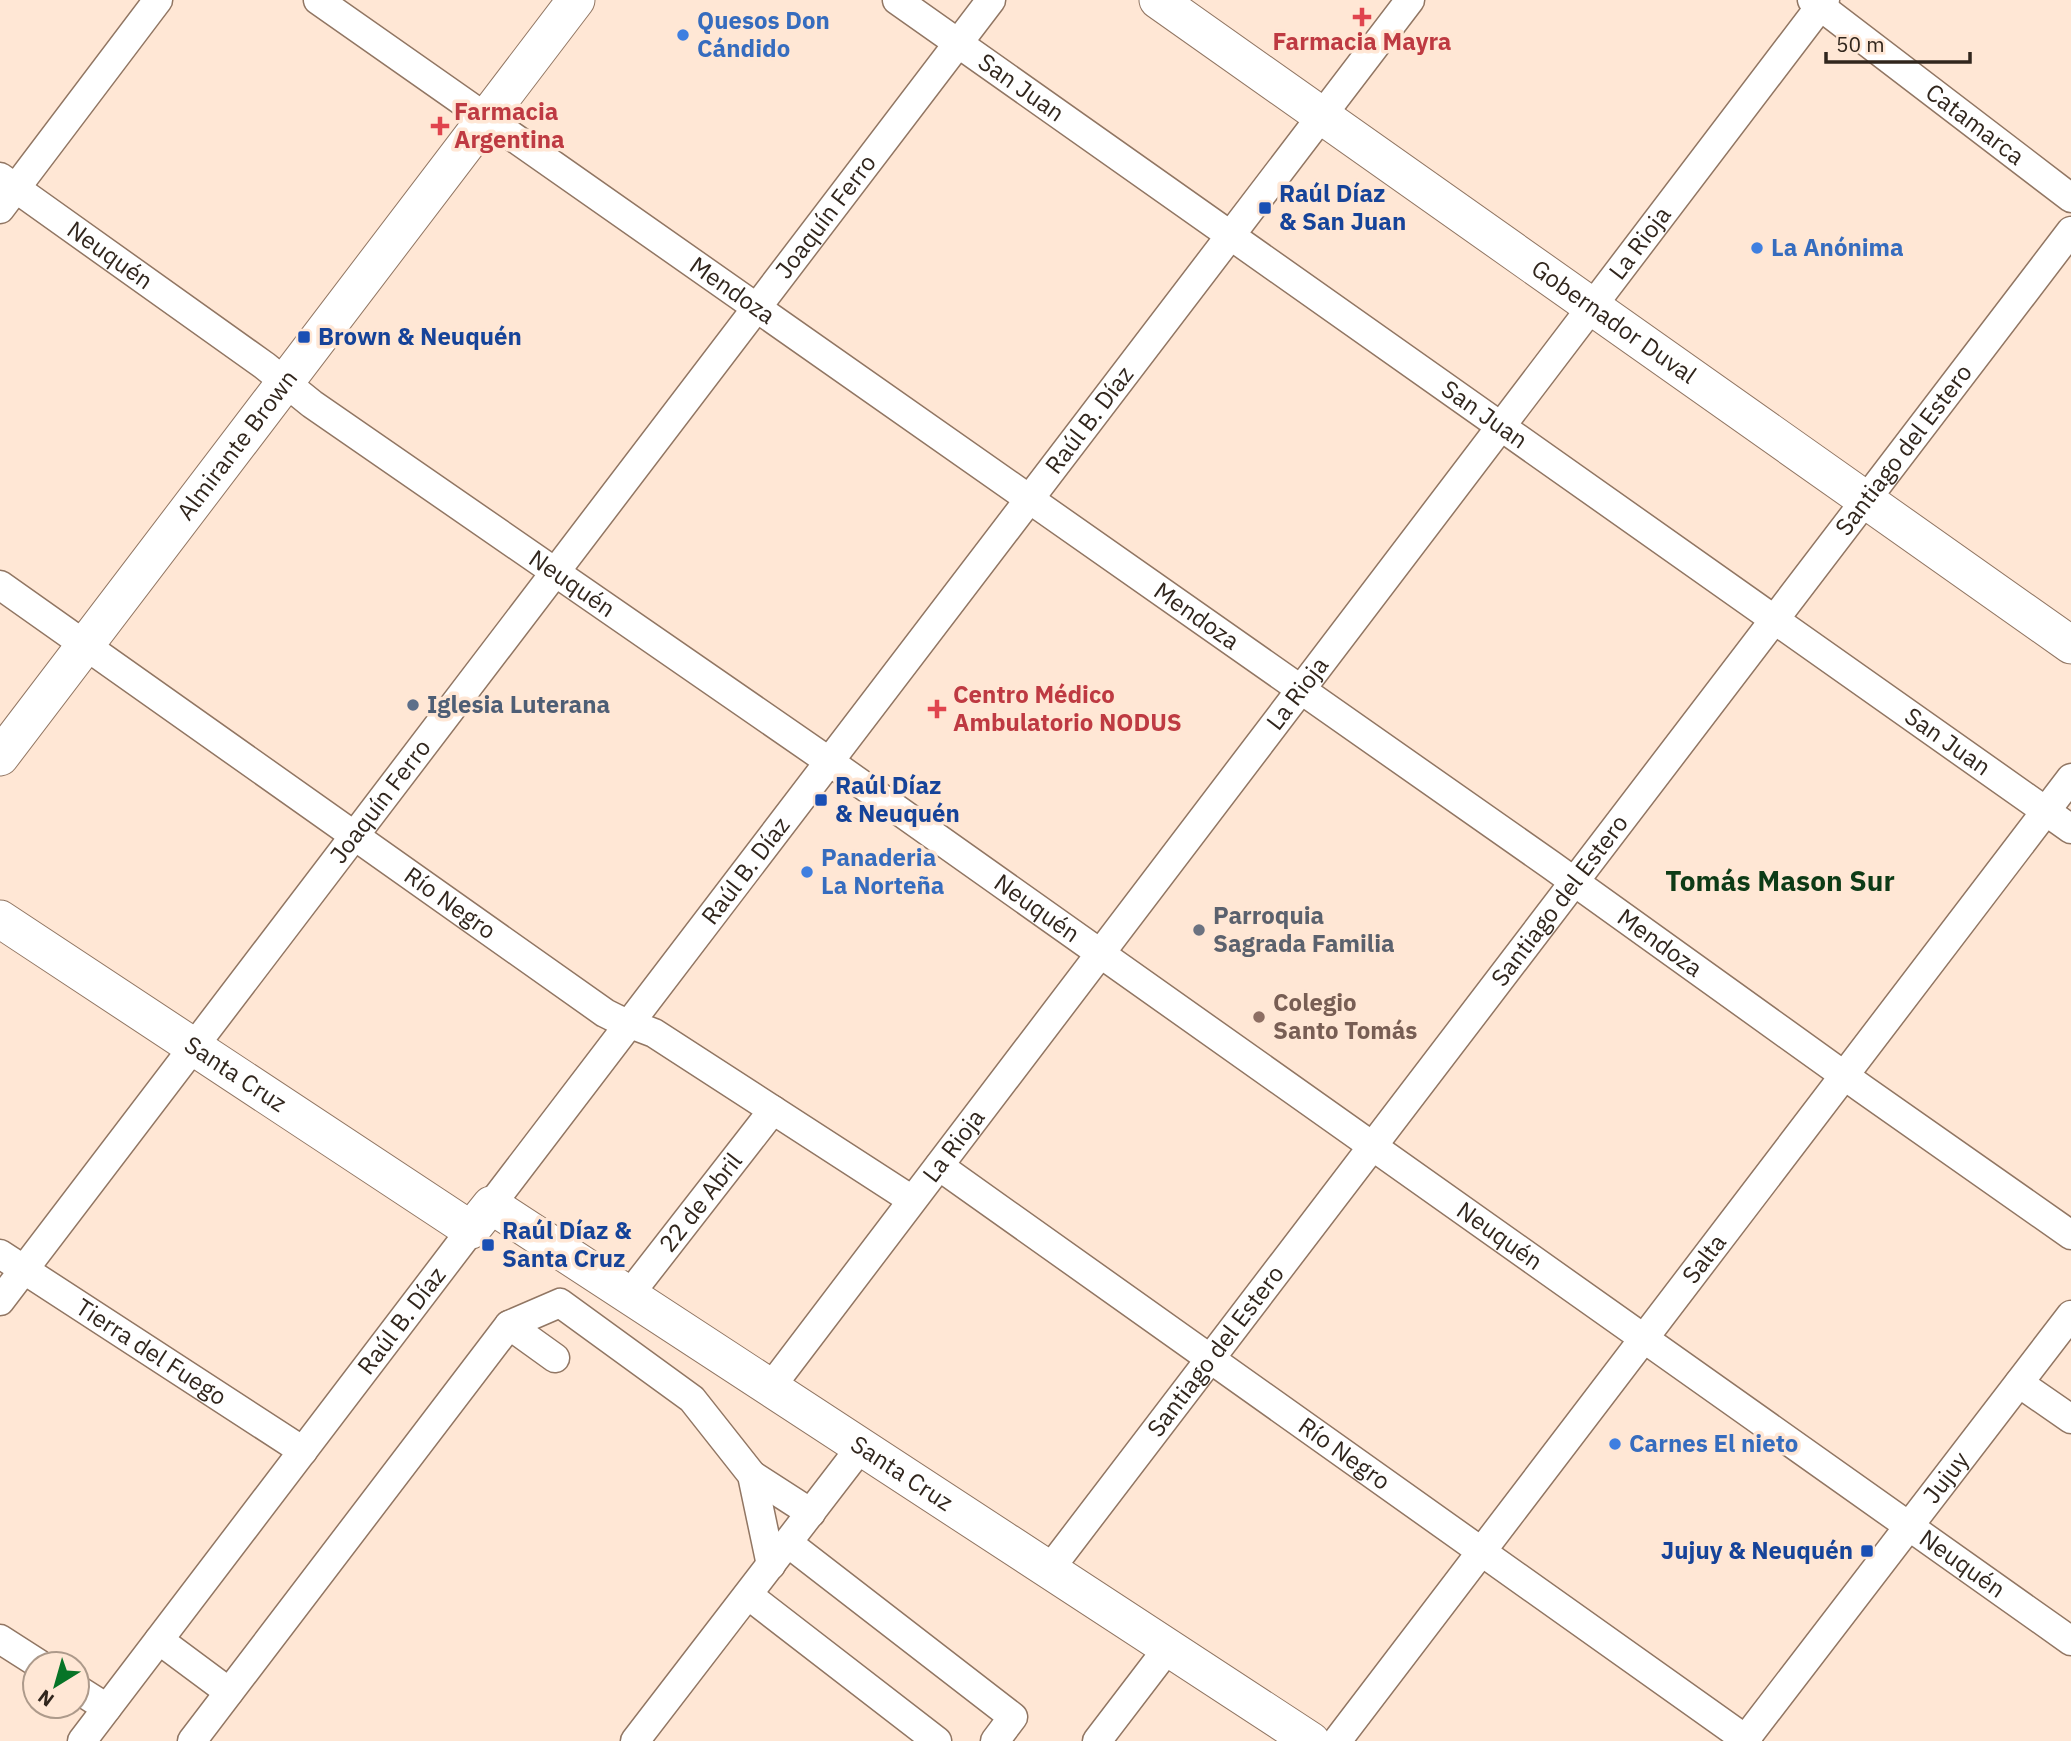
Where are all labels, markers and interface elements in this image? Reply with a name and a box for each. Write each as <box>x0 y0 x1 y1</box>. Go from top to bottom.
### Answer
place label: Quesos Don Cándido <box>697 4 830 64</box>
marker: Farmacia Mayra <box>1354 9 1370 25</box>
scale bar <box>1826 21 1969 65</box>
place label: Farmacia Mayra <box>1272 25 1452 57</box>
marker: Quesos Don Cándido <box>675 27 691 43</box>
text: 50 m <box>1836 30 1885 58</box>
street label: San Juan <box>972 45 1071 128</box>
street label: Catamarca <box>1920 76 2032 172</box>
place label: Farmacia Argentina <box>454 95 565 155</box>
marker: Farmacia Argentina <box>432 118 448 134</box>
street label: Joaquín Ferro <box>767 147 883 285</box>
place label: Raúl Díaz & San Juan <box>1279 177 1406 237</box>
street label: La Rioja <box>1601 199 1678 286</box>
marker: Raúl Díaz & San Juan <box>1257 200 1273 216</box>
street label: Neuquén <box>61 213 160 296</box>
place label: La Anónima <box>1771 231 1904 263</box>
marker: La Anónima <box>1749 240 1765 256</box>
street label: Mendoza <box>684 249 782 331</box>
street label: Gobernador Duval <box>1525 252 1703 391</box>
place label: Brown & Neuquén <box>318 320 522 352</box>
marker: Brown & Neuquén <box>296 329 312 345</box>
street label: Santiago del Estero <box>1827 357 1979 542</box>
street label: Raúl B. Díaz <box>1037 359 1140 480</box>
street label: Almirante Brown <box>169 363 304 526</box>
street label: San Juan <box>1435 372 1534 455</box>
street label: Neuquén <box>523 542 622 624</box>
street label: Mendoza <box>1148 574 1246 657</box>
street label: La Rioja <box>1259 650 1335 736</box>
place label: Centro Médico Ambulatorio NODUS <box>953 678 1182 738</box>
place label: Iglesia Luterana <box>427 688 610 720</box>
marker: Iglesia Luterana <box>405 697 421 713</box>
marker: Centro Médico Ambulatorio NODUS <box>927 699 947 719</box>
street label: San Juan <box>1899 700 1998 782</box>
street label: Joaquín Ferro <box>322 732 437 870</box>
place label: Raúl Díaz & Neuquén <box>835 769 960 829</box>
marker: Raúl Díaz & Neuquén <box>813 792 829 808</box>
street label: Santiago del Estero <box>1483 808 1635 992</box>
street label: Raúl B. Díaz <box>694 810 796 931</box>
place label: Panaderia La Norteña <box>821 841 944 901</box>
street label: Río Negro <box>398 859 503 946</box>
district label: Tomás Mason Sur <box>1665 862 1895 899</box>
marker: Panaderia La Norteña <box>799 864 815 880</box>
street label: Neuquén <box>988 866 1087 949</box>
place label: Parroquia Sagrada Familia <box>1213 899 1395 959</box>
street label: Mendoza <box>1611 901 1709 984</box>
marker: Parroquia Sagrada Familia <box>1191 922 1207 938</box>
place label: Colegio Santo Tomás <box>1273 986 1417 1046</box>
marker: Colegio Santo Tomás <box>1251 1009 1267 1025</box>
street label: Santa Cruz <box>179 1028 293 1119</box>
street label: La Rioja <box>915 1102 991 1189</box>
street label: 22 de Abril <box>651 1146 749 1258</box>
street label: Neuquén <box>1451 1194 1549 1277</box>
place label: Raúl Díaz & Santa Cruz <box>502 1214 632 1274</box>
street label: Salta <box>1674 1227 1733 1290</box>
marker: Raúl Díaz & Santa Cruz <box>480 1237 496 1253</box>
street label: Santiago del Estero <box>1139 1258 1291 1443</box>
street label: Raúl B. Díaz <box>350 1260 452 1381</box>
street label: Tierra del Fuego <box>70 1290 233 1412</box>
street label: Río Negro <box>1292 1410 1397 1497</box>
street label: Santa Cruz <box>845 1427 959 1518</box>
place label: Carnes El nieto <box>1629 1427 1798 1459</box>
marker: Carnes El nieto <box>1607 1436 1623 1452</box>
street label: Jujuy <box>1915 1444 1976 1510</box>
street label: Neuquén <box>1913 1522 2012 1605</box>
place label: Jujuy & Neuquén <box>1661 1534 1853 1566</box>
marker: Jujuy & Neuquén <box>1859 1543 1875 1559</box>
north arrow <box>21 1650 91 1720</box>
text: N <box>33 1685 58 1712</box>

